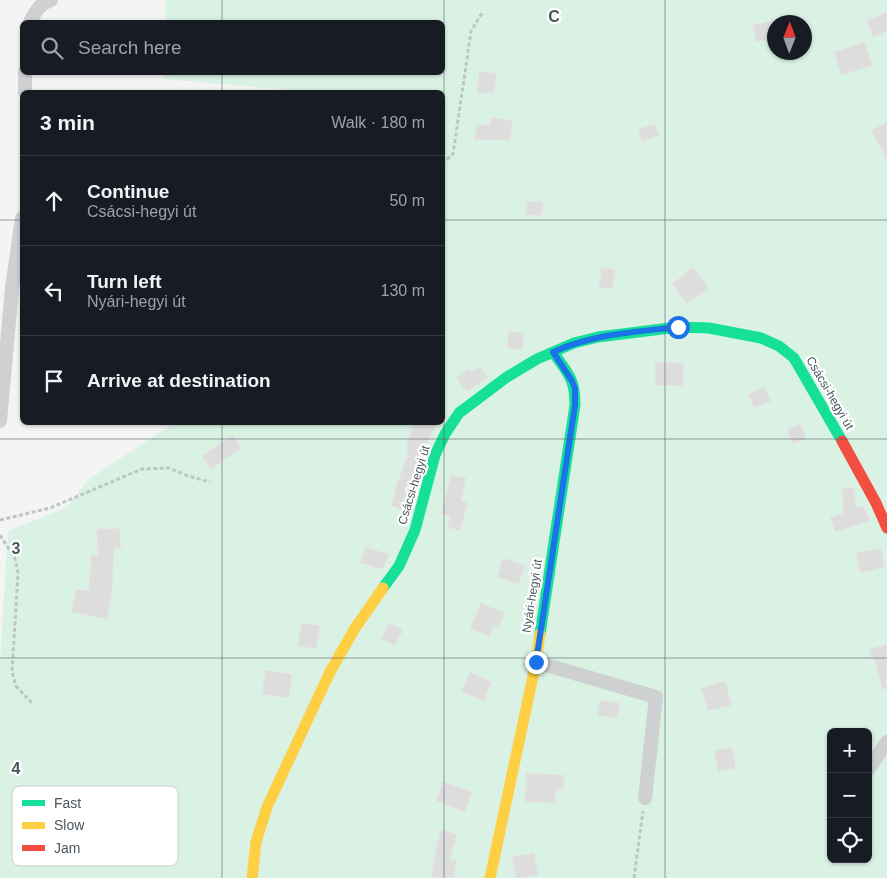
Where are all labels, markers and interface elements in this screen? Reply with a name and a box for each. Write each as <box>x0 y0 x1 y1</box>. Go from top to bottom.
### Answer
text: C <box>548 8 560 25</box>
north arrow <box>767 15 812 60</box>
search box <box>20 20 445 75</box>
icon: search <box>38 34 66 62</box>
text: Search here <box>78 37 182 58</box>
text: 3 min <box>40 111 95 134</box>
text: Walk · 180 m <box>331 114 425 131</box>
text: Continue <box>87 181 169 202</box>
icon: ahead <box>40 187 68 215</box>
text: 50 m <box>389 192 425 209</box>
text: Csácsi-hegyi út <box>87 203 196 220</box>
text: Turn left <box>87 271 162 292</box>
icon: left <box>40 277 68 305</box>
text: 130 m <box>381 282 425 299</box>
text: Nyári-hegyi út <box>87 293 186 310</box>
route start <box>667 316 690 339</box>
street label: Csácsi-hegyi út <box>803 354 857 433</box>
icon: arrive <box>40 367 68 395</box>
text: Arrive at destination <box>87 370 271 391</box>
street label: Csácsi-hegyi út <box>395 443 433 526</box>
text: 3 <box>12 540 21 557</box>
street label: Nyári-hegyi út <box>519 558 545 634</box>
route end <box>525 651 548 674</box>
map controls <box>827 728 872 863</box>
button: + <box>827 728 872 773</box>
text: 4 <box>12 760 21 777</box>
button: − <box>827 773 872 818</box>
legend <box>12 786 178 866</box>
text: Fast <box>54 795 81 811</box>
text: Slow <box>54 817 85 833</box>
button: locate <box>827 818 872 863</box>
text: Jam <box>54 840 80 856</box>

